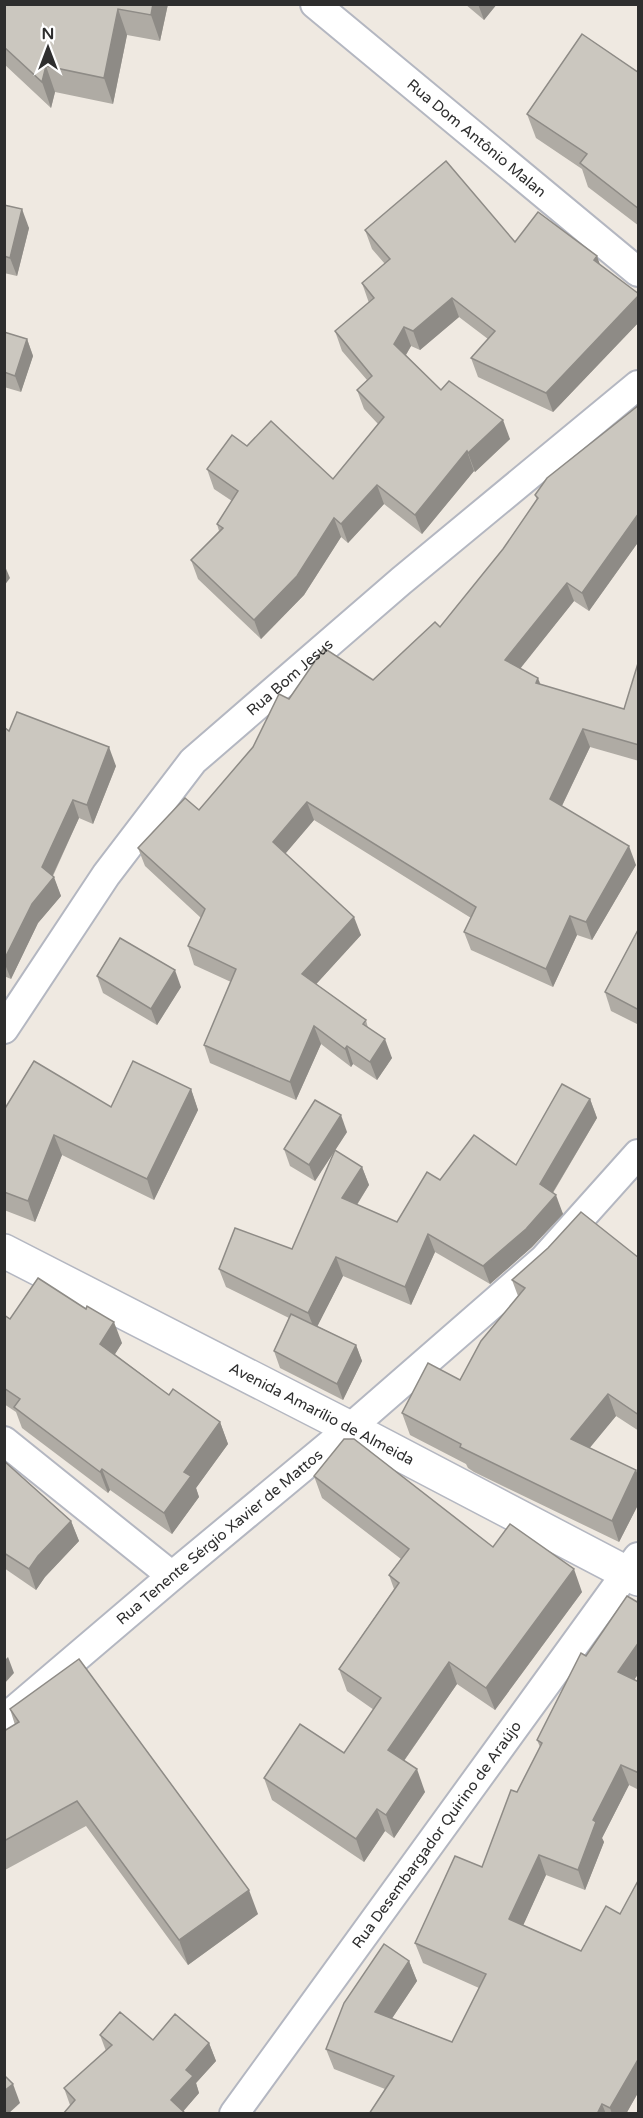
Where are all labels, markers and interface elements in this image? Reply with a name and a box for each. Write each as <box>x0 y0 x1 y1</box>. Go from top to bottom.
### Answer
north arrow <box>18 18 78 78</box>
text: N <box>42 24 54 44</box>
street label: Rua Dom Antônio Malan <box>404 75 550 201</box>
street label: Rua Bom Jesus <box>243 635 337 720</box>
street label: Avenida Amarílio de Almeida <box>226 1359 417 1469</box>
street label: Rua Tenente Sérgio Xavier de Mattos <box>113 1446 326 1628</box>
street label: Rua Desembargador Quirino de Araújo <box>348 1718 525 1952</box>

